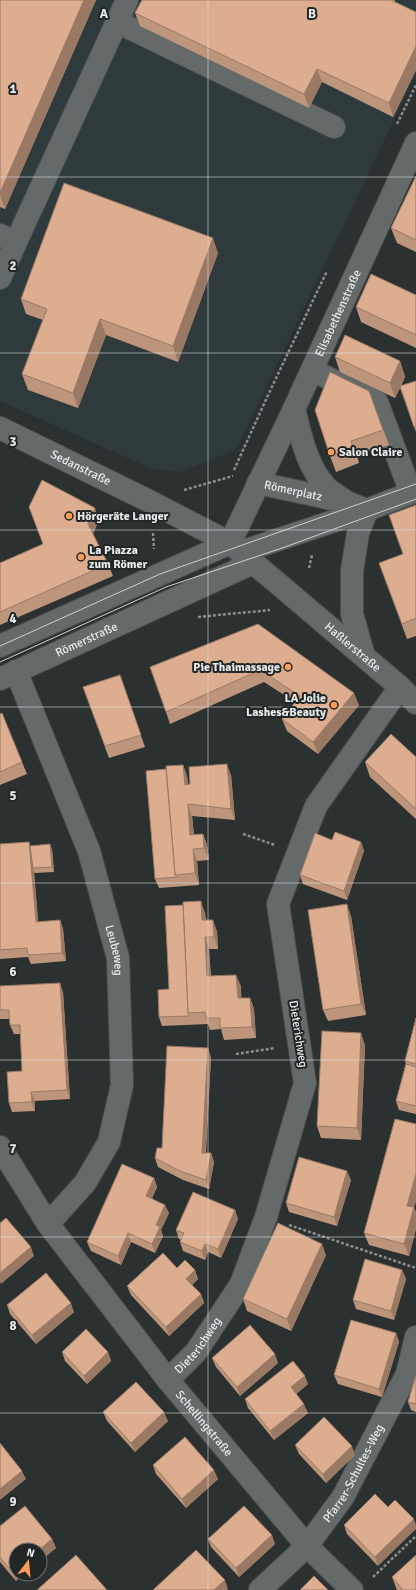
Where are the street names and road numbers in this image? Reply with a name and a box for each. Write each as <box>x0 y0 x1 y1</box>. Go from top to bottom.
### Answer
street label: Elisabethenstraße <box>312 267 364 359</box>
street label: Sedanstraße <box>48 447 113 489</box>
street label: Römerplatz <box>263 477 324 504</box>
street label: Römerstraße <box>53 619 120 660</box>
street label: Haßlerstraße <box>322 619 384 675</box>
street label: Leubeweg <box>102 923 126 976</box>
street label: Dieterichweg <box>285 999 311 1069</box>
street label: Dieterichweg <box>171 1314 225 1377</box>
street label: Schellingstraße <box>172 1387 236 1459</box>
street label: Pfarrer-Schultes-Weg <box>319 1422 387 1525</box>

